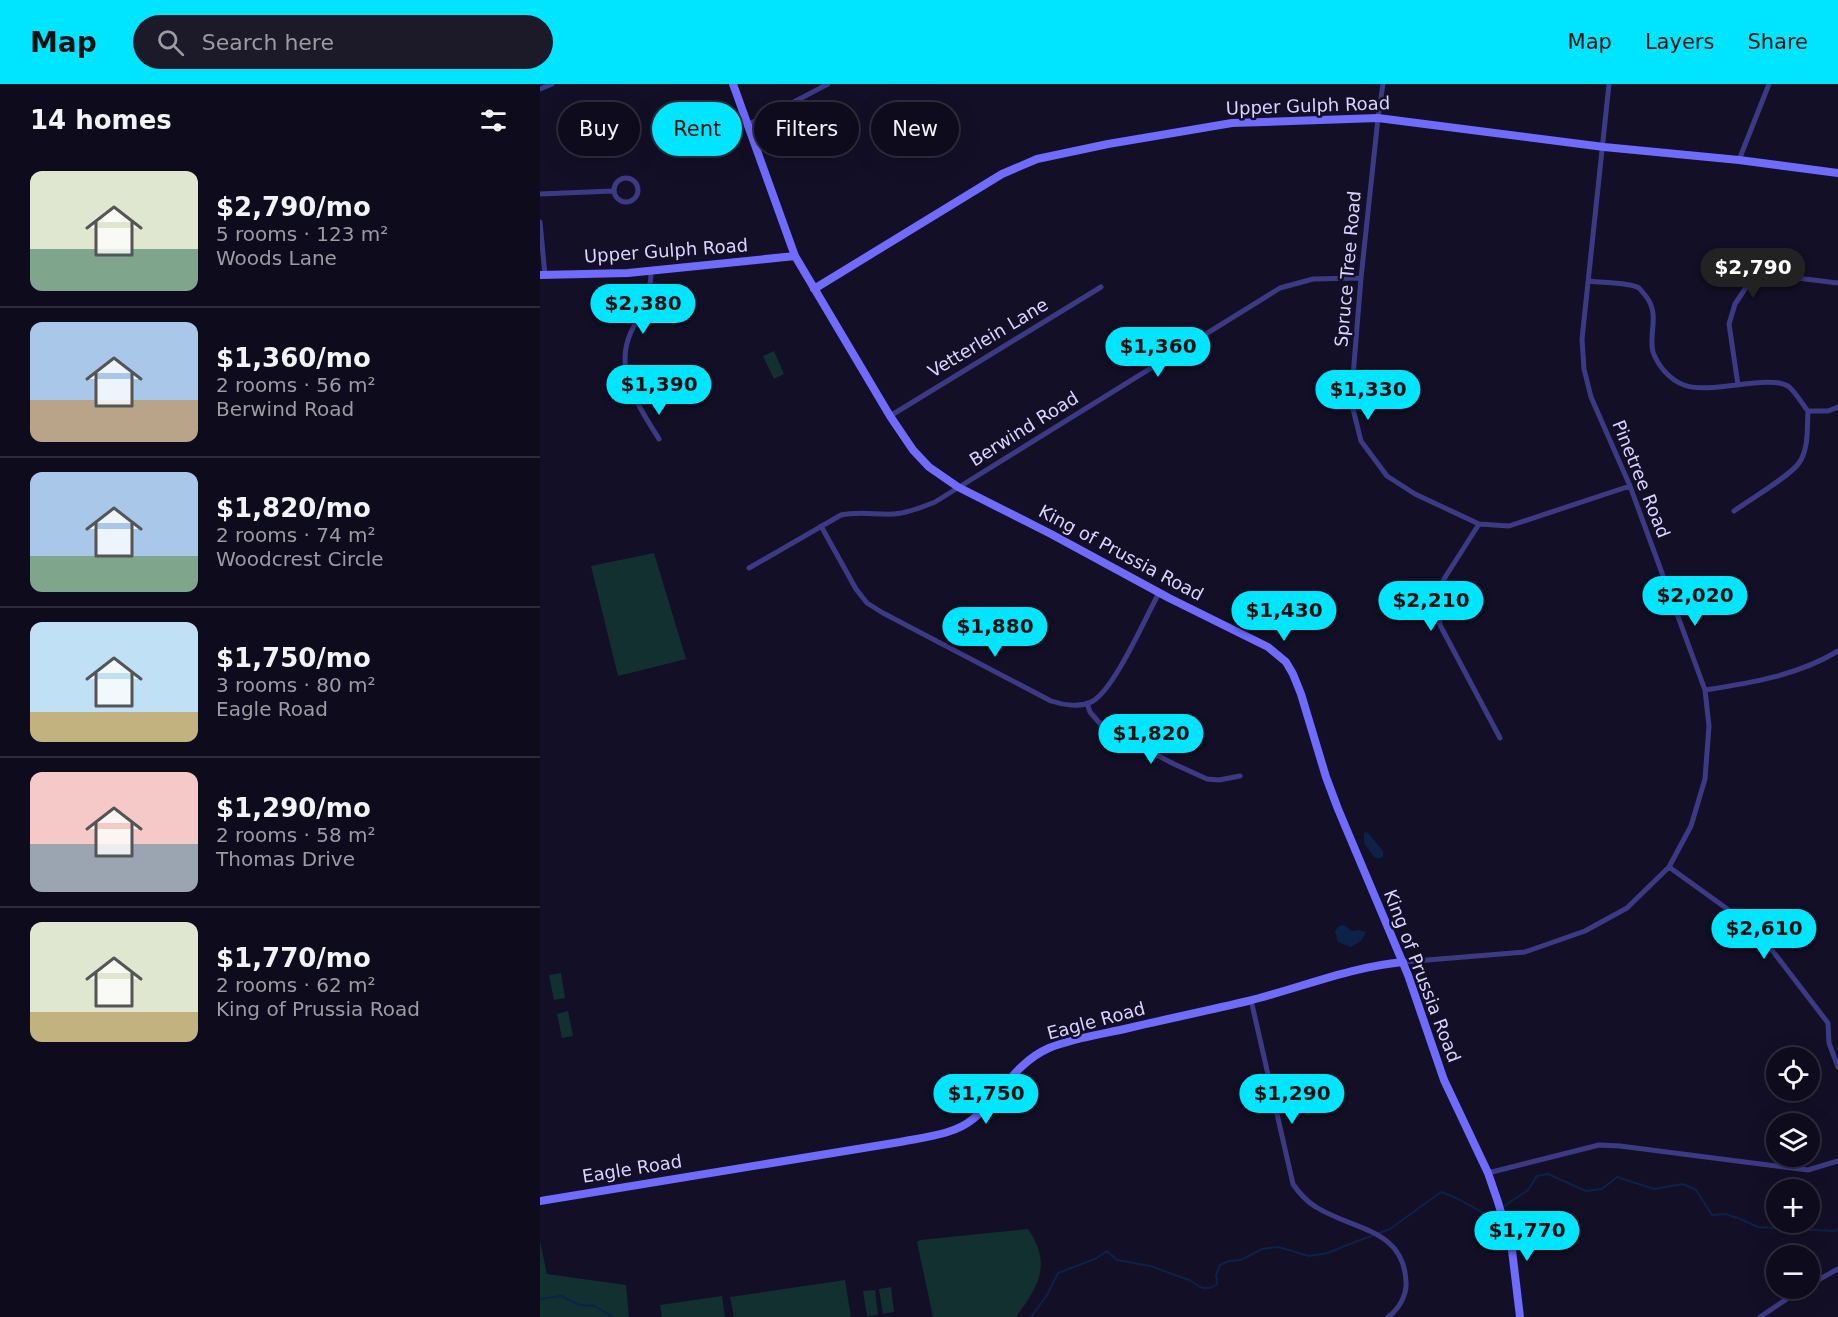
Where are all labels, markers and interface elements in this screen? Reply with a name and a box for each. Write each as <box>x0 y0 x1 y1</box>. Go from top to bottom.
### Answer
search box <box>133 15 553 69</box>
text: Map <box>30 26 97 59</box>
icon: search <box>154 26 187 59</box>
text: Search here <box>202 30 334 55</box>
text: Map <box>1568 30 1612 54</box>
text: Layers <box>1645 30 1714 54</box>
text: Share <box>1747 30 1808 54</box>
street label: Upper Gulph Road <box>1226 92 1390 119</box>
chip: Buy <box>558 102 640 156</box>
chip: Rent <box>652 102 742 156</box>
chip: Filters <box>754 102 859 156</box>
chip: New <box>871 102 959 156</box>
icon: filters <box>477 104 510 137</box>
text: 14 homes <box>30 105 172 135</box>
street label: Spruce Tree Road <box>1330 190 1365 348</box>
text: $2,790/mo <box>216 192 371 222</box>
icon: home <box>78 195 150 267</box>
text: 5 rooms · 123 m² <box>216 222 388 246</box>
street label: Upper Gulph Road <box>583 234 749 267</box>
text: Woods Lane <box>216 246 337 270</box>
pin: $2,790 <box>1704 248 1802 299</box>
text: $2,790 <box>1714 255 1792 279</box>
pin: $2,380 <box>594 284 692 335</box>
text: $2,380 <box>604 291 682 315</box>
street label: Vetterlein Lane <box>924 293 1052 382</box>
pin: $1,360 <box>1109 327 1207 378</box>
text: $1,360 <box>1119 334 1197 358</box>
text: $1,360/mo <box>216 343 371 373</box>
icon: home <box>78 346 150 418</box>
pin: $1,390 <box>610 365 708 416</box>
pin: $1,330 <box>1319 370 1417 421</box>
text: $1,390 <box>620 372 698 396</box>
text: 2 rooms · 56 m² <box>216 373 376 397</box>
text: $1,330 <box>1329 377 1407 401</box>
street label: Berwind Road <box>965 387 1082 470</box>
text: Berwind Road <box>216 397 354 421</box>
street label: Pinetree Road <box>1608 417 1675 541</box>
text: $1,820/mo <box>216 493 371 523</box>
icon: home <box>78 496 150 568</box>
street label: King of Prussia Road <box>1035 500 1207 605</box>
text: 2 rooms · 74 m² <box>216 523 376 547</box>
text: Woodcrest Circle <box>216 547 384 571</box>
pin: $2,020 <box>1646 576 1744 627</box>
pin: $2,210 <box>1382 581 1480 632</box>
text: $2,020 <box>1656 583 1734 607</box>
text: $2,210 <box>1392 588 1470 612</box>
pin: $1,430 <box>1235 591 1333 642</box>
text: $1,430 <box>1245 598 1323 622</box>
pin: $1,880 <box>946 607 1044 658</box>
text: $1,880 <box>956 614 1034 638</box>
text: $1,750/mo <box>216 643 371 673</box>
icon: home <box>78 646 150 718</box>
text: 3 rooms · 80 m² <box>216 673 376 697</box>
text: Eagle Road <box>216 697 328 721</box>
pin: $1,820 <box>1102 714 1200 765</box>
text: $1,820 <box>1112 721 1190 745</box>
text: $1,290/mo <box>216 793 371 823</box>
icon: home <box>78 796 150 868</box>
text: 2 rooms · 58 m² <box>216 823 376 847</box>
text: Thomas Drive <box>216 847 355 871</box>
street label: King of Prussia Road <box>1380 886 1465 1065</box>
pin: $2,610 <box>1715 909 1813 960</box>
text: $2,610 <box>1725 916 1803 940</box>
text: $1,770/mo <box>216 943 371 973</box>
icon: home <box>78 946 150 1018</box>
text: 2 rooms · 62 m² <box>216 973 376 997</box>
text: King of Prussia Road <box>216 997 420 1021</box>
street label: Eagle Road <box>1044 997 1147 1044</box>
map controls <box>1766 1047 1820 1299</box>
button: locate <box>1766 1047 1820 1101</box>
pin: $1,750 <box>937 1074 1035 1125</box>
pin: $1,290 <box>1243 1074 1341 1125</box>
text: $1,750 <box>947 1081 1025 1105</box>
text: $1,290 <box>1253 1081 1331 1105</box>
button: layers <box>1766 1113 1820 1167</box>
street label: Eagle Road <box>581 1150 683 1187</box>
button: + <box>1766 1179 1820 1233</box>
pin: $1,770 <box>1478 1211 1576 1262</box>
text: $1,770 <box>1488 1218 1566 1242</box>
button: − <box>1766 1245 1820 1299</box>

